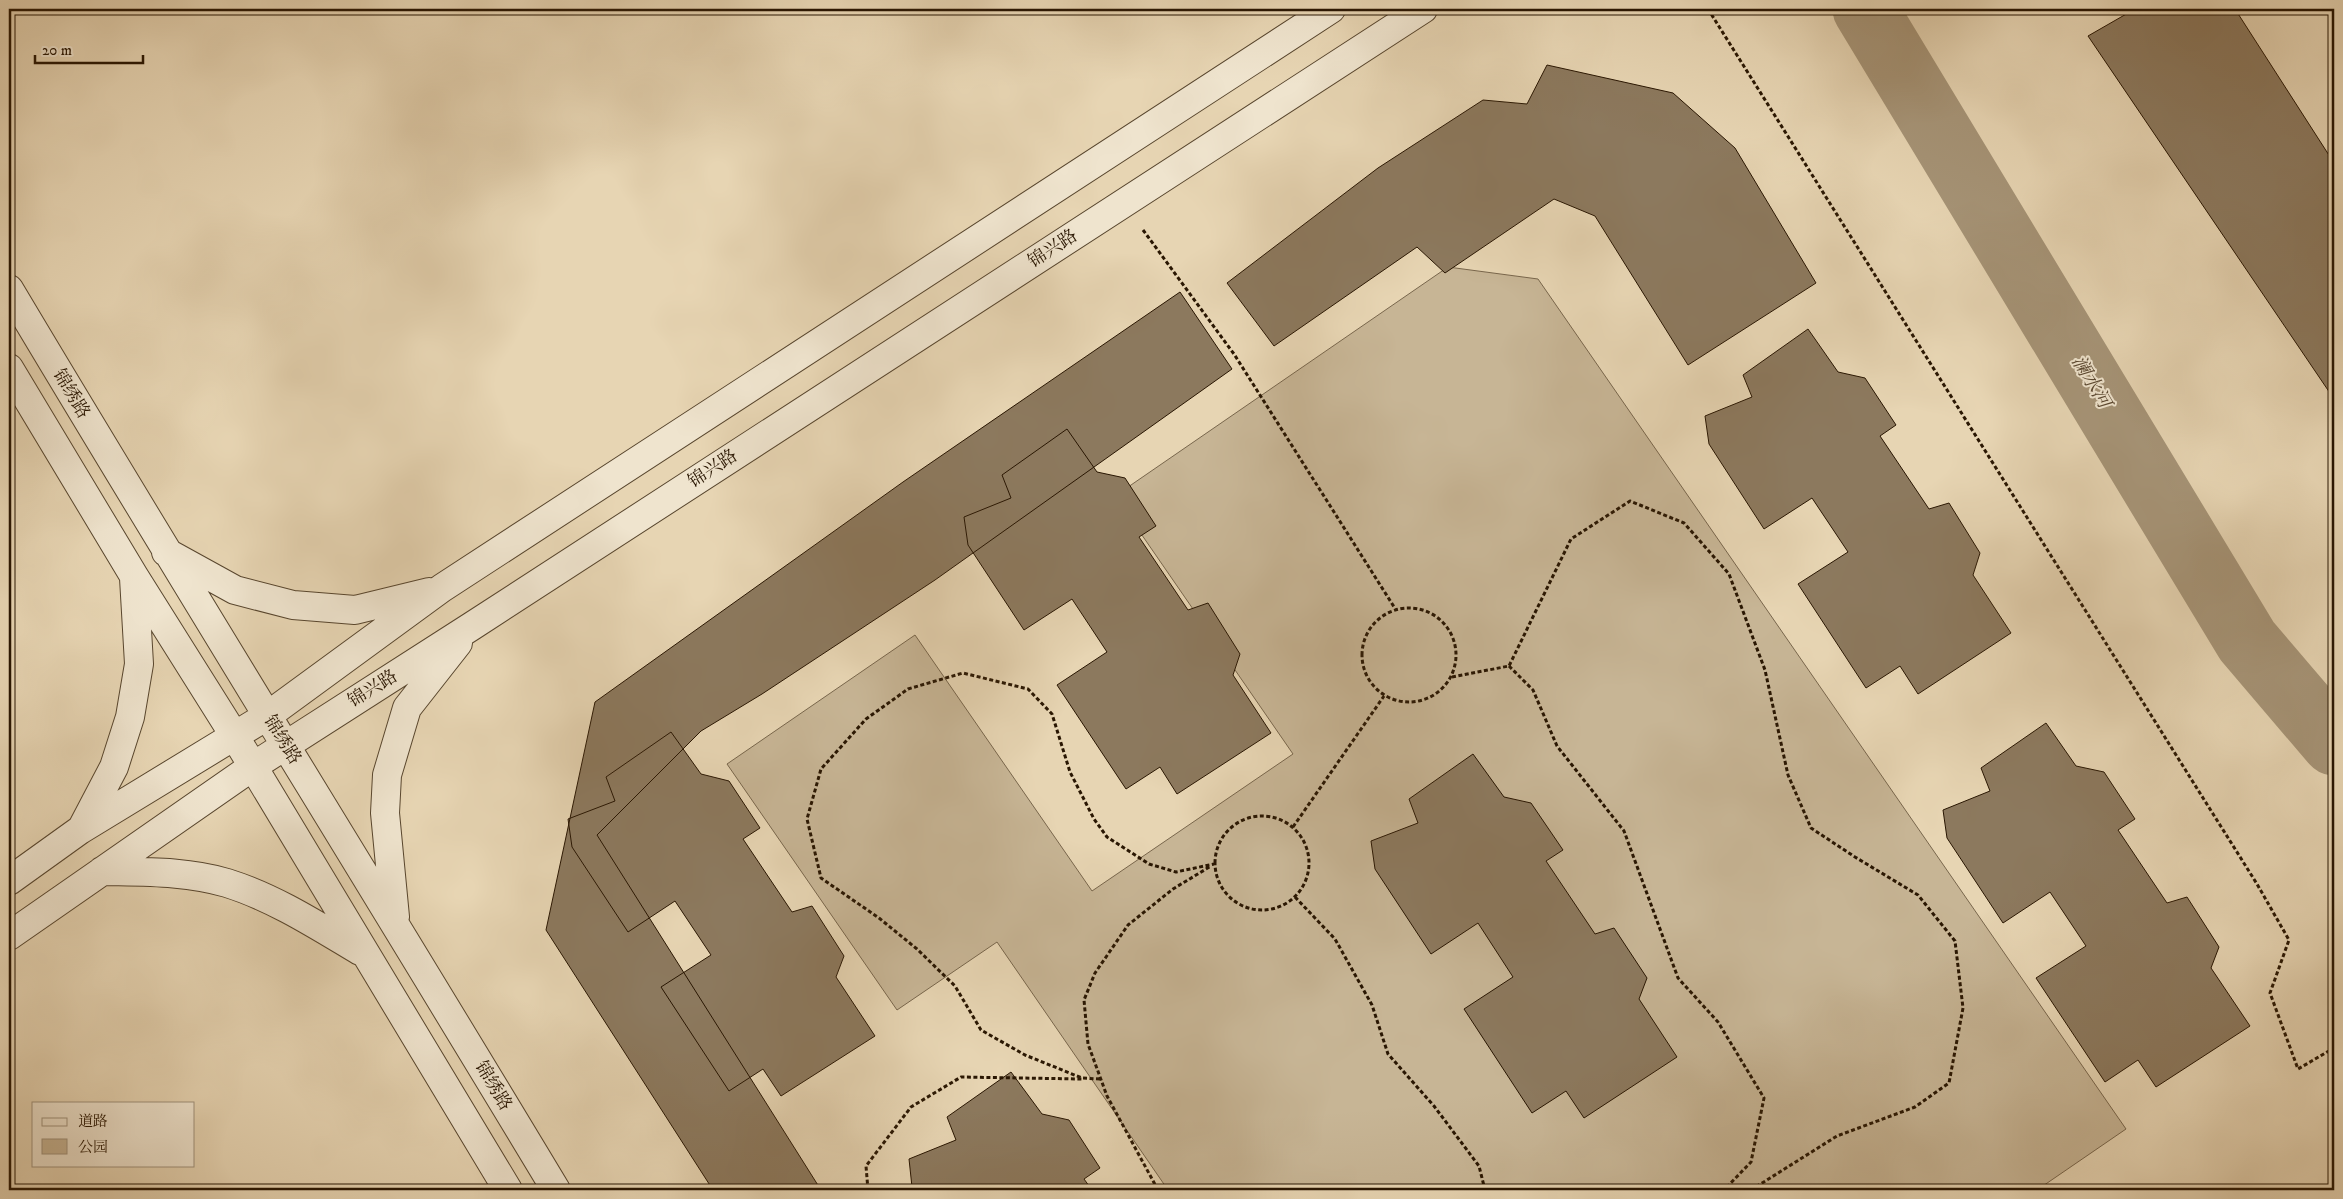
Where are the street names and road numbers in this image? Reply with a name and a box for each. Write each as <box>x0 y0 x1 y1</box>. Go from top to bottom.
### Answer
street label: 锦兴路 <box>1024 225 1082 273</box>
street label: 锦绣路 <box>48 365 94 423</box>
street label: 锦兴路 <box>684 445 742 493</box>
street label: 锦兴路 <box>344 665 402 713</box>
street label: 锦绣路 <box>258 711 306 769</box>
street label: 锦绣路 <box>470 1057 516 1115</box>

